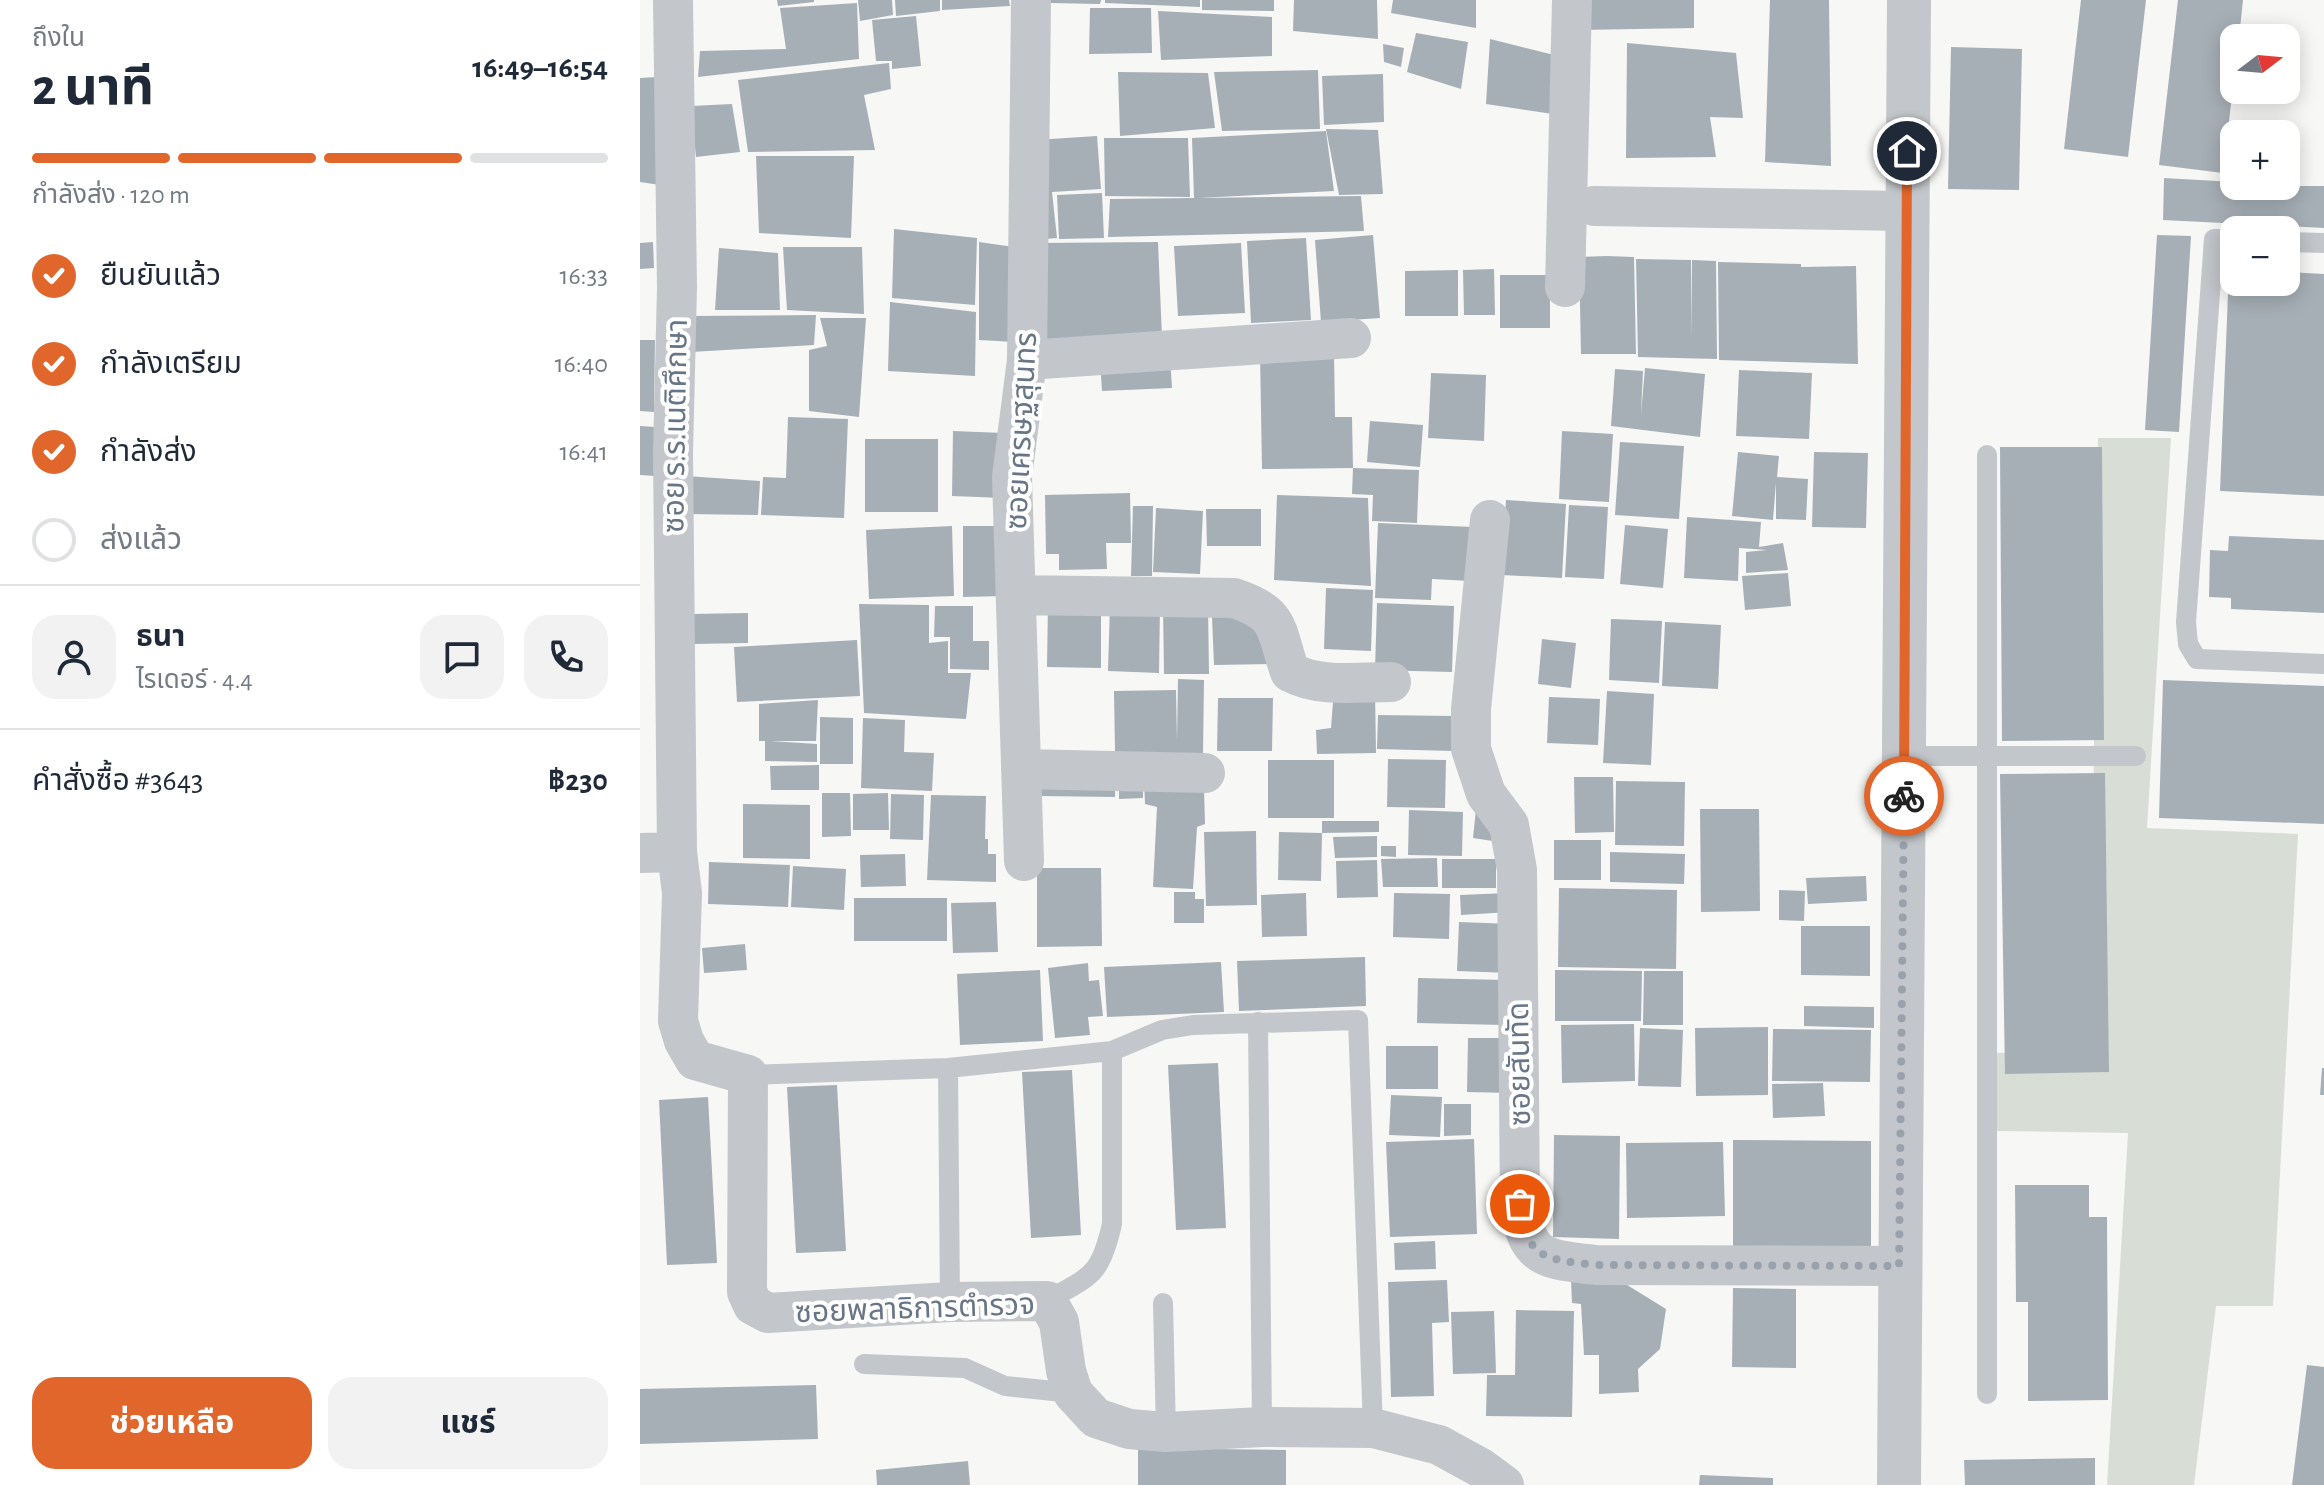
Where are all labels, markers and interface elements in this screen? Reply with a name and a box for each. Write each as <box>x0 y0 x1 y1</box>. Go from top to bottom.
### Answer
north arrow <box>2220 24 2300 104</box>
map controls <box>2220 24 2300 296</box>
text: ถึงใน <box>32 25 85 51</box>
text: 16:49–16:54 <box>472 53 608 83</box>
text: 2 นาที <box>32 62 154 114</box>
pin <box>1873 117 1941 185</box>
button: + <box>2220 120 2300 200</box>
icon: home <box>1885 129 1929 173</box>
text: กำลังส่ง · 120 m <box>32 182 190 208</box>
button: − <box>2220 216 2300 296</box>
icon: check <box>32 254 76 298</box>
text: ยืนยันแล้ว <box>100 261 221 291</box>
text: 16:33 <box>559 263 608 289</box>
street label: ซอย ร.ร.เนติศึกษา <box>658 319 693 533</box>
street label: ซอยเศรษฐสุนทร <box>1002 331 1044 531</box>
icon: check <box>32 342 76 386</box>
text: กำลังเตรียม <box>100 349 242 379</box>
text: 16:40 <box>555 351 608 377</box>
icon: check <box>32 430 76 474</box>
text: กำลังส่ง <box>100 437 197 467</box>
text: 16:41 <box>559 439 608 465</box>
text: ส่งแล้ว <box>100 525 182 555</box>
button: person <box>32 615 116 699</box>
button: chat <box>420 615 504 699</box>
button: phone <box>524 615 608 699</box>
text: ธนา <box>136 622 185 652</box>
text: ไรเดอร์ · 4.4 <box>136 667 253 693</box>
courier <box>1864 756 1944 836</box>
text: คำสั่งซื้อ #3643 <box>32 766 203 796</box>
text: ฿230 <box>548 766 608 796</box>
icon: bike <box>1882 774 1926 818</box>
street label: ซอยสันทัด <box>1504 1002 1536 1126</box>
pin <box>1486 1170 1554 1238</box>
icon: bag <box>1498 1182 1542 1226</box>
street label: ซอยพลาธิการตำรวจ <box>795 1289 1035 1328</box>
button: ช่วยเหลือ <box>32 1377 312 1469</box>
button: แชร์ <box>328 1377 608 1469</box>

